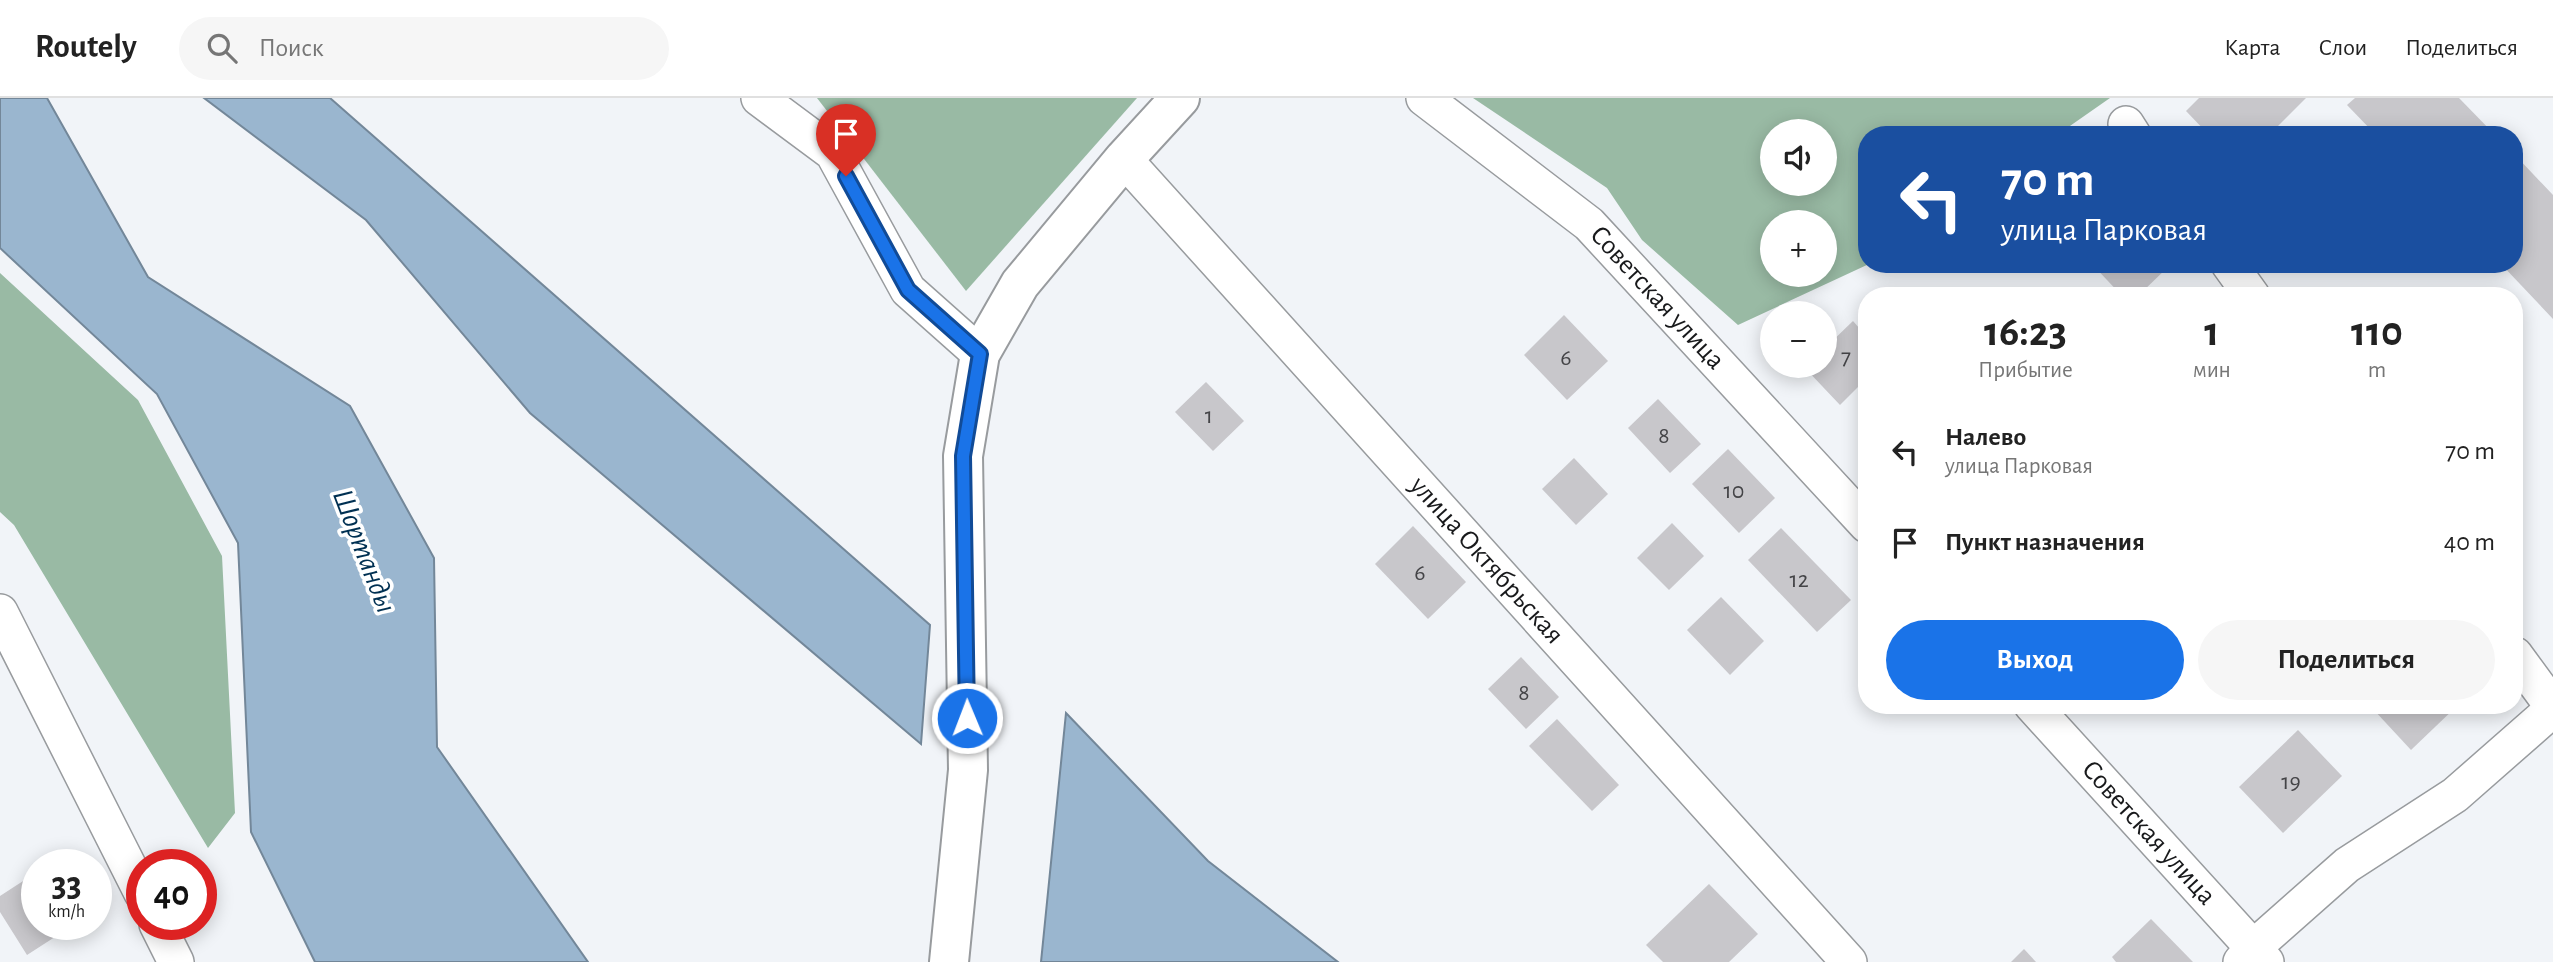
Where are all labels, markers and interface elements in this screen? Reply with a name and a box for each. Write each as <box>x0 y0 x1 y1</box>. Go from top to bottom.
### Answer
search box <box>179 17 669 80</box>
icon: search <box>203 29 241 67</box>
text: Routely <box>35 31 137 64</box>
text: Поиск <box>259 35 324 61</box>
text: Карта <box>2224 36 2280 60</box>
text: Слои <box>2318 36 2367 60</box>
text: Поделиться <box>2405 36 2518 60</box>
pin <box>816 104 876 176</box>
icon: arrive <box>827 115 865 153</box>
map controls <box>1760 119 1837 378</box>
button: sound <box>1760 119 1837 196</box>
icon: left <box>1886 154 1977 245</box>
text: 70 m <box>2001 156 2095 205</box>
button: + <box>1760 210 1837 287</box>
text: улица Парковая <box>2001 214 2207 246</box>
street label: Советская улица <box>1584 221 1730 375</box>
button: − <box>1760 301 1837 378</box>
text: 16:23 <box>1984 311 2067 353</box>
text: 1 <box>2204 311 2219 353</box>
text: 110 <box>2351 311 2403 353</box>
house number: 7 <box>1841 345 1851 369</box>
house number: 6 <box>1560 346 1572 370</box>
text: Прибытие <box>1978 359 2073 382</box>
text: мин <box>2193 359 2231 382</box>
text: m <box>2368 359 2386 382</box>
house number: 1 <box>1205 404 1213 428</box>
house number: 8 <box>1658 424 1670 448</box>
text: Налево <box>1945 424 2026 450</box>
icon: left <box>1886 433 1924 471</box>
text: 70 m <box>2445 438 2495 464</box>
text: улица Парковая <box>1945 455 2093 478</box>
street label: улица Октябрьская <box>1404 471 1569 649</box>
house number: 10 <box>1724 479 1744 503</box>
water label: Шортанды <box>327 485 401 617</box>
icon: arrive <box>1886 524 1924 562</box>
text: Пункт назначения <box>1945 529 2145 555</box>
text: 40 m <box>2444 529 2495 555</box>
house number: 6 <box>1414 561 1426 585</box>
house number: 12 <box>1789 568 1809 592</box>
button: Выход <box>1886 620 2184 700</box>
button: Поделиться <box>2198 620 2495 700</box>
position arrow <box>930 681 1004 755</box>
house number: 8 <box>1518 681 1530 705</box>
street label: Советская улица <box>2076 755 2221 911</box>
house number: 19 <box>2281 770 2301 794</box>
speed limit sign: 40 <box>126 849 217 940</box>
text: 33 <box>51 868 82 903</box>
text: km/h <box>48 903 85 921</box>

